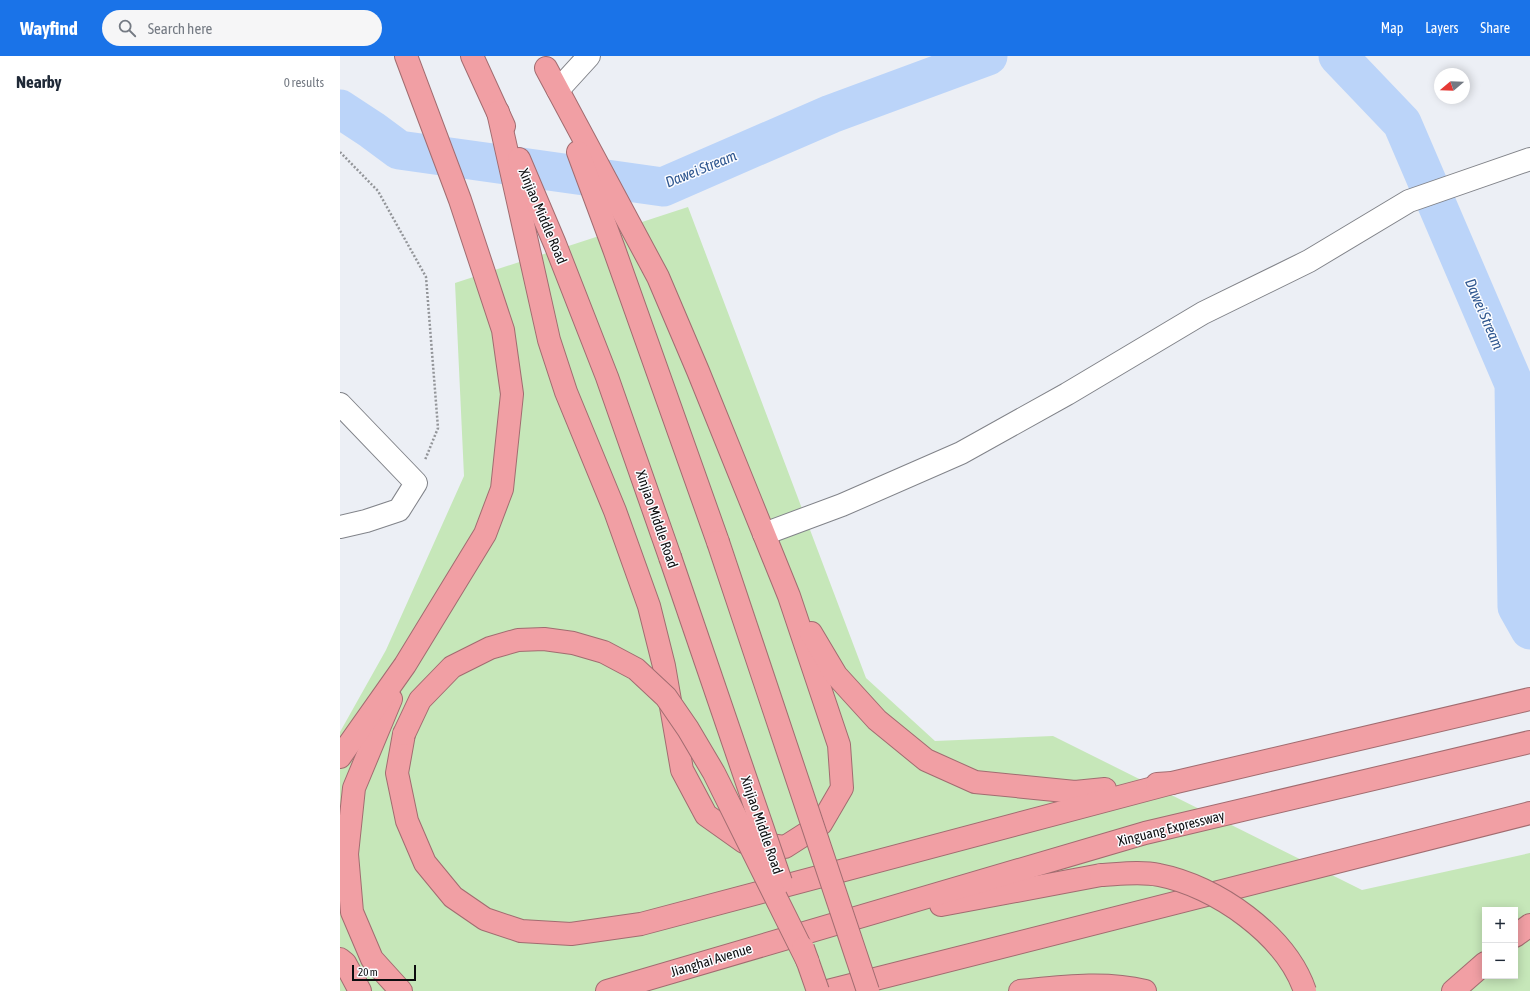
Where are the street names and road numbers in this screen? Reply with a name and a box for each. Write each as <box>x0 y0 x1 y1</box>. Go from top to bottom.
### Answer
street label: Xinjiao Middle Road <box>516 166 570 266</box>
street label: Xinjiao Middle Road <box>633 468 681 570</box>
street label: Xinjiao Middle Road <box>738 774 786 876</box>
street label: Xinguang Expressway <box>1116 807 1226 849</box>
street label: Jianghai Avenue <box>668 940 754 980</box>

